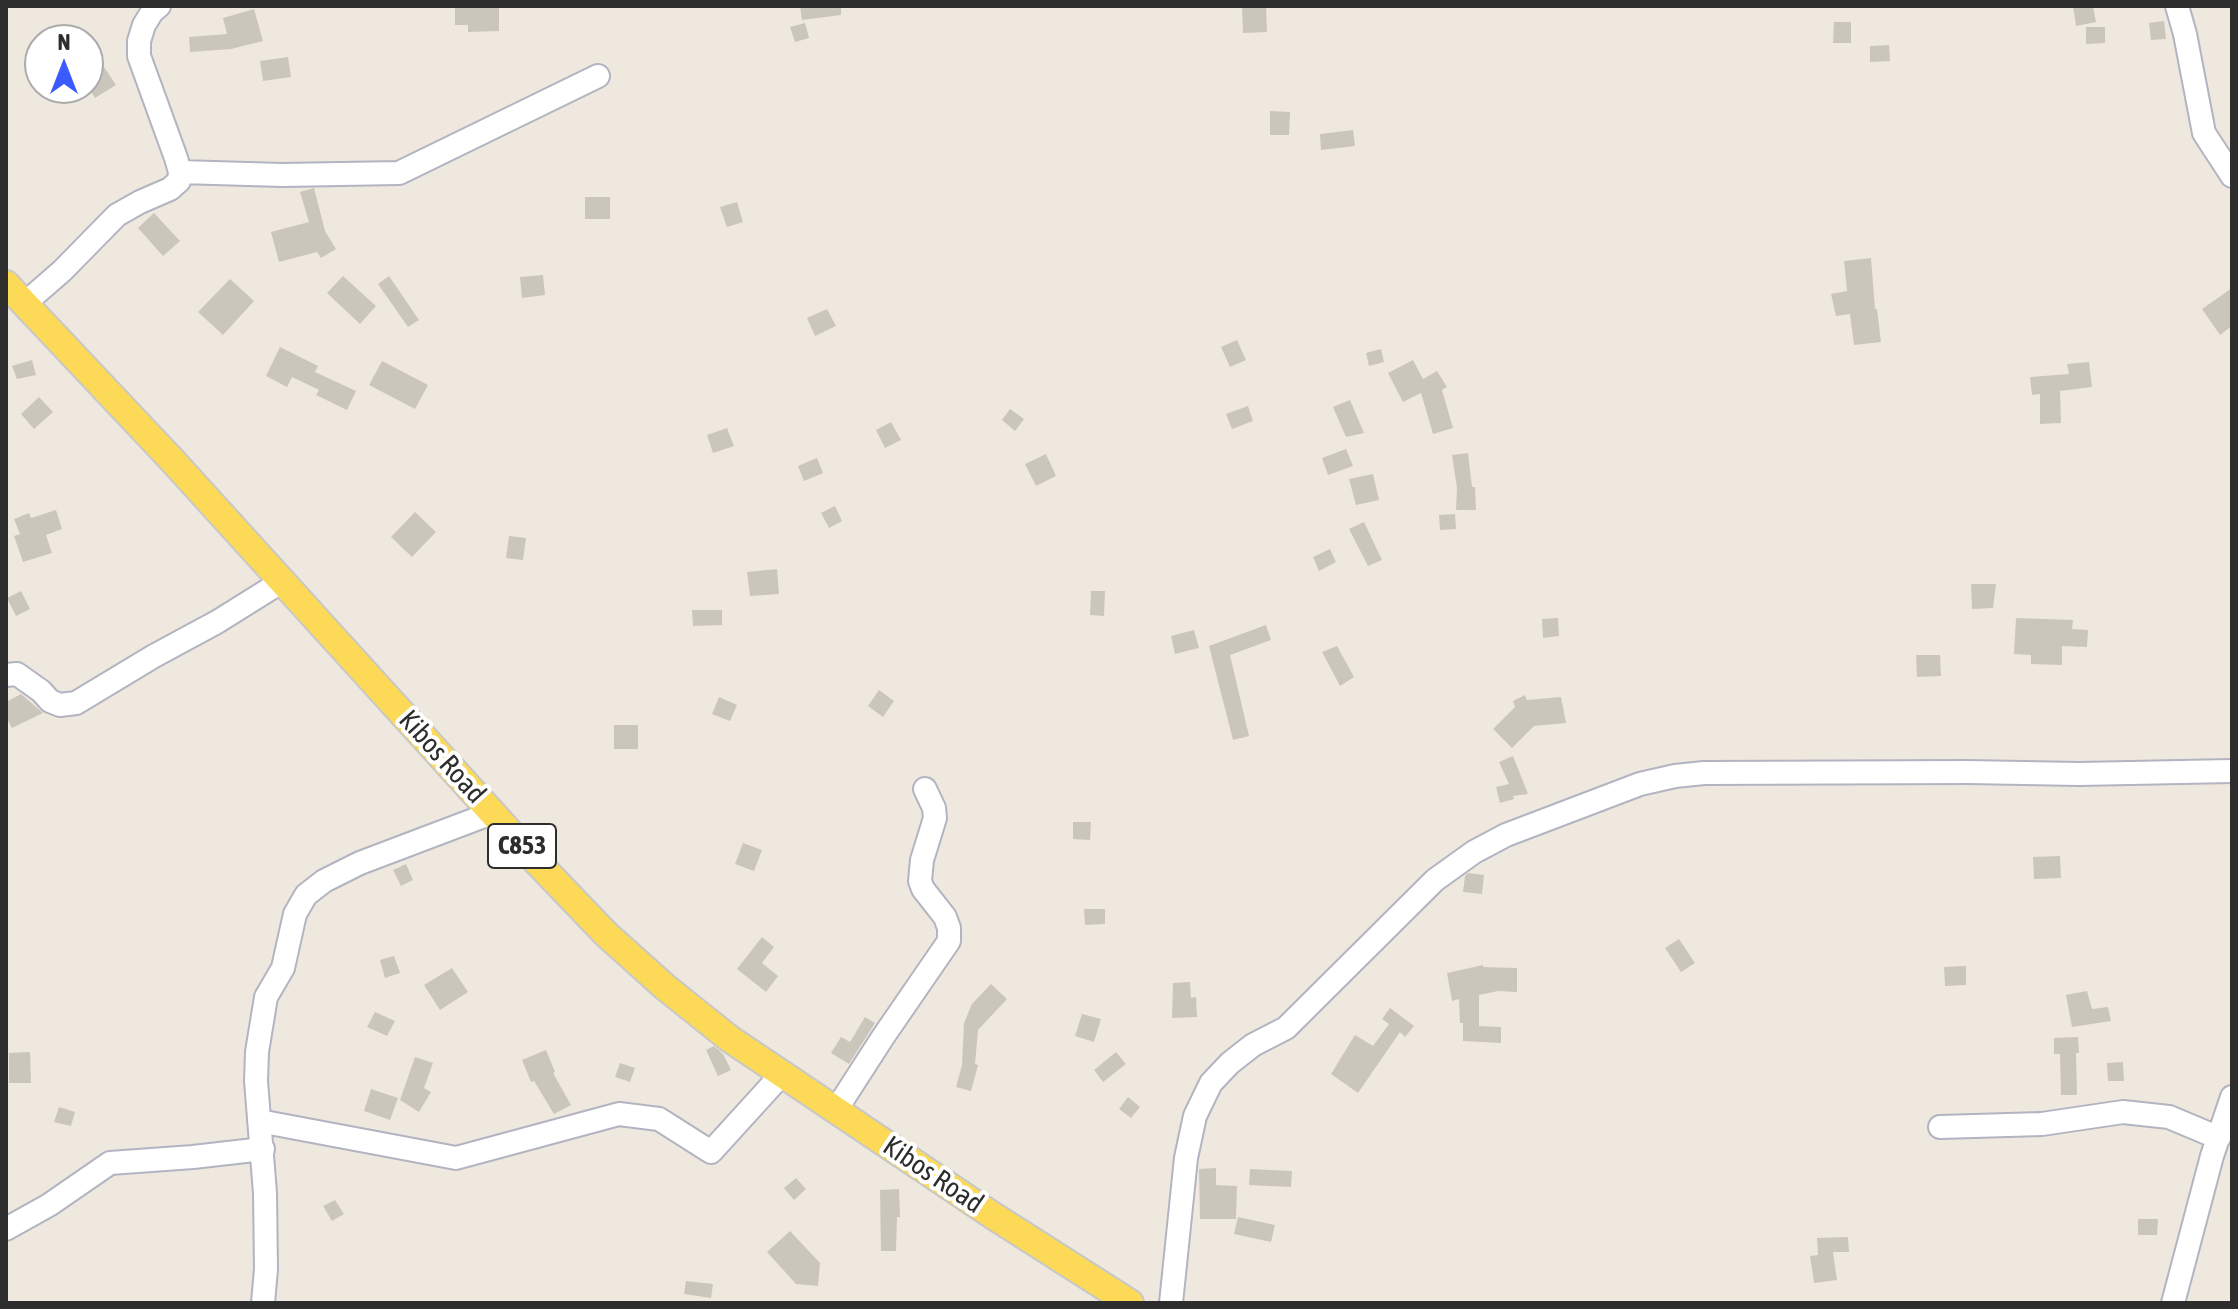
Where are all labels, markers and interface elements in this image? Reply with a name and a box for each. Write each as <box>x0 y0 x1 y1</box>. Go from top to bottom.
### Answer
north arrow <box>24 24 104 104</box>
text: N <box>58 29 70 55</box>
street label: Kibos Road <box>391 703 493 811</box>
road number: C853 <box>488 824 556 868</box>
street label: Kibos Road <box>876 1129 990 1221</box>

